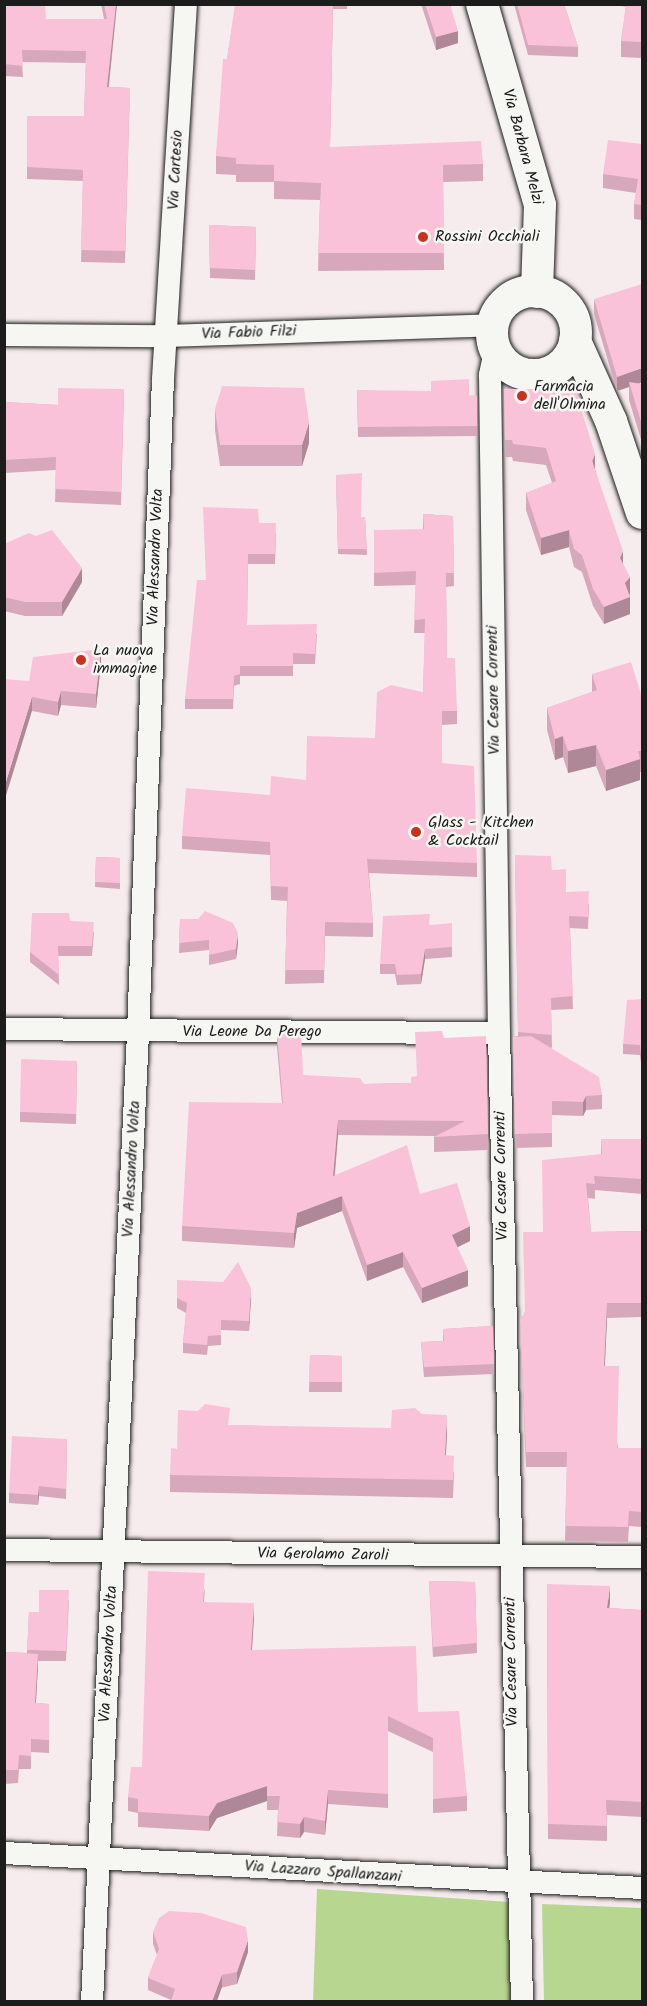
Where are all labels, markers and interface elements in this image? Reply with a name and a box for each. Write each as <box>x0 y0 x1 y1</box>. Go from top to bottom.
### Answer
street label: Via Barbara Melzi <box>497 87 547 207</box>
street label: Via Cartesio <box>164 130 188 210</box>
place label: Rossini Occhiali <box>435 227 539 247</box>
marker: Rossini Occhiali <box>416 230 430 244</box>
street label: Via Fabio Filzi <box>201 322 297 344</box>
place label: Farmacia dell'Olmina <box>534 377 606 415</box>
marker: Farmacia dell'Olmina <box>515 389 529 403</box>
street label: Via Alessandro Volta <box>144 488 168 626</box>
street label: Via Cesare Correnti <box>483 625 505 755</box>
place label: La nuova immagine <box>93 641 157 679</box>
marker: La nuova immagine <box>74 653 88 667</box>
place label: Glass - Kitchen & Cocktail <box>428 813 534 851</box>
marker: Glass - Kitchen & Cocktail <box>409 825 423 839</box>
street label: Via Leone Da Perego <box>182 1022 322 1042</box>
street label: Via Alessandro Volta <box>119 1100 145 1238</box>
street label: Via Cesare Correnti <box>491 1111 513 1241</box>
street label: Via Gerolamo Zaroli <box>257 1544 389 1566</box>
street label: Via Alessandro Volta <box>96 1585 122 1723</box>
street label: Via Cesare Correnti <box>501 1597 523 1727</box>
street label: Via Lazzaro Spallanzani <box>244 1857 402 1887</box>

